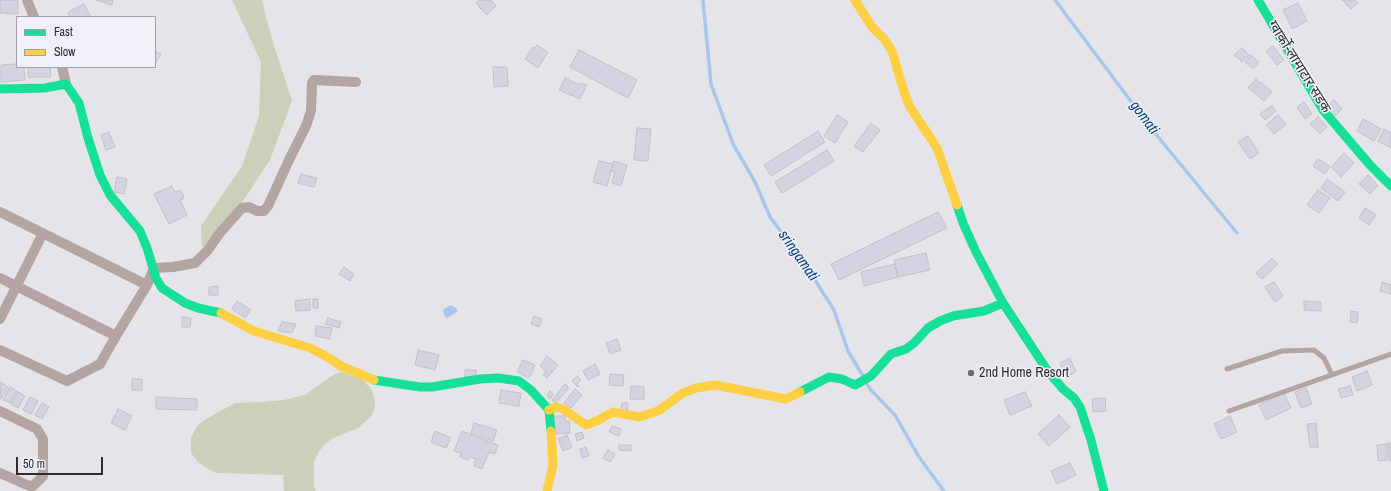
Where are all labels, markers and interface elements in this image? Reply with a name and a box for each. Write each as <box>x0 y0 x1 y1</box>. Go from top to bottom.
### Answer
legend <box>16 16 156 68</box>
street label: ग्वार्को-लामाटार सडक <box>1264 18 1334 116</box>
text: Fast <box>54 24 73 40</box>
text: Slow <box>54 44 75 60</box>
water label: gomati <box>1125 98 1163 138</box>
water label: sringamati <box>774 227 822 285</box>
place label: 2nd Home Resort <box>979 365 1069 381</box>
marker: 2nd Home Resort <box>966 368 976 378</box>
scale bar <box>18 449 105 475</box>
text: 50 m <box>23 456 45 472</box>

